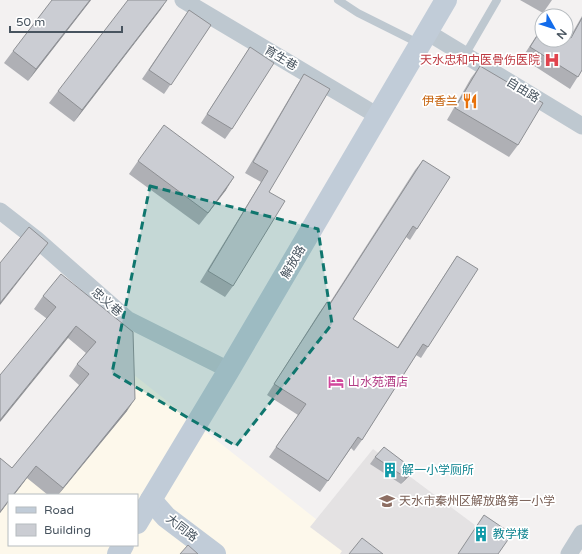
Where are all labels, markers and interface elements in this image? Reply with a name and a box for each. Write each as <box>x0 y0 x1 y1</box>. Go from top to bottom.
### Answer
scale bar <box>10 8 122 34</box>
north arrow <box>534 8 574 48</box>
text: 50 m <box>16 15 45 29</box>
text: N <box>554 26 569 42</box>
street label: 育生巷 <box>262 43 300 73</box>
hospital icon: 天水忠和中医骨伤医院 <box>543 51 561 69</box>
place label: 天水忠和中医骨伤医院 <box>420 53 540 67</box>
street label: 自由路 <box>504 75 542 105</box>
restaurant icon: 伊香兰 <box>461 92 479 110</box>
place label: 伊香兰 <box>422 94 458 108</box>
street label: 解放路 <box>278 243 308 281</box>
street label: 忠义巷 <box>89 285 125 319</box>
hotel icon: 山水苑酒店 <box>327 373 345 391</box>
place label: 山水苑酒店 <box>348 375 408 389</box>
building icon: 解一小学厕所 <box>381 461 399 479</box>
place label: 解一小学厕所 <box>402 463 474 477</box>
school or university icon: 天水市秦州区解放路第一小学 <box>378 492 396 510</box>
legend <box>8 494 138 546</box>
place label: 天水市秦州区解放路第一小学 <box>399 494 555 508</box>
text: Road <box>44 503 74 517</box>
street label: 大同路 <box>164 511 200 545</box>
text: Building <box>44 523 91 537</box>
building icon: 教学楼 <box>472 525 490 543</box>
place label: 教学楼 <box>493 527 529 541</box>

